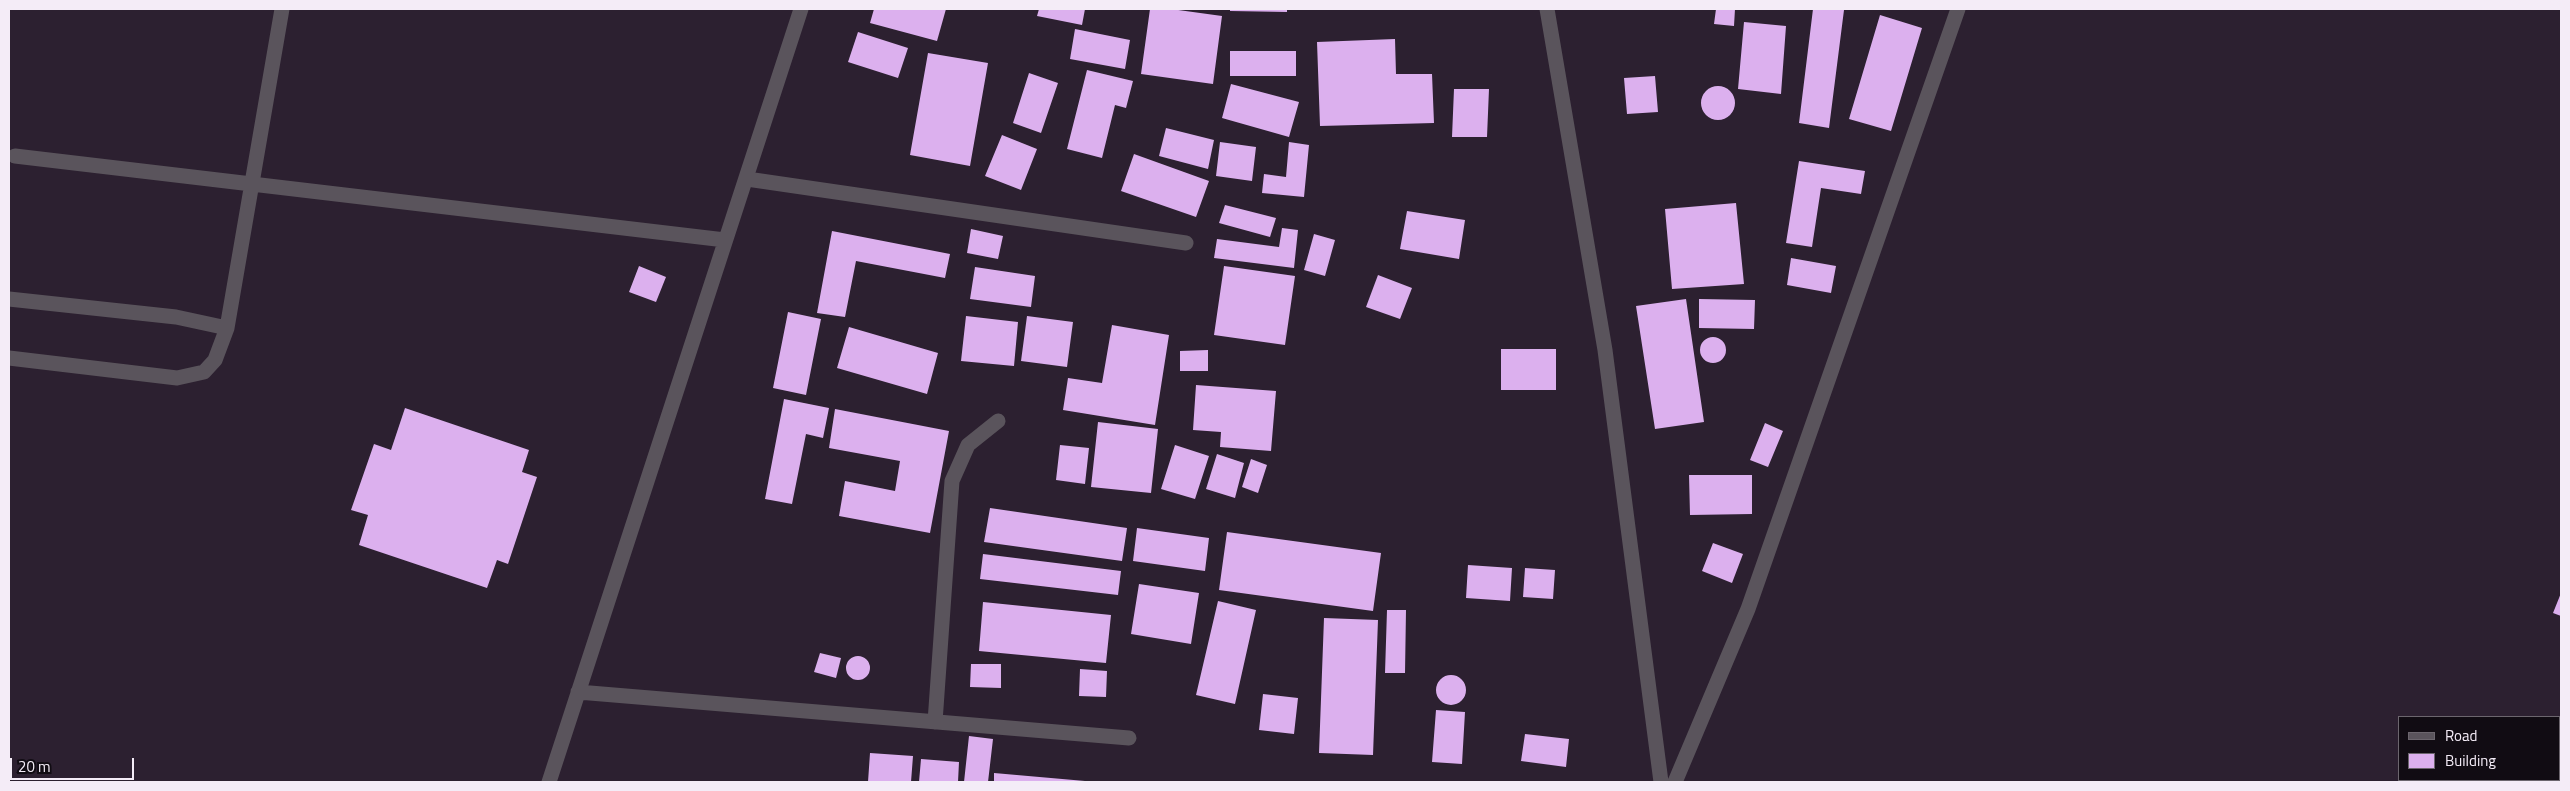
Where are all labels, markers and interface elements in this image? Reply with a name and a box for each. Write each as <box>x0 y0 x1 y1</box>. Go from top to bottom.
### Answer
legend <box>2398 716 2560 781</box>
text: Road <box>2445 724 2477 747</box>
scale bar <box>12 748 136 780</box>
text: Building <box>2445 749 2496 772</box>
text: 20 m <box>18 755 51 778</box>

